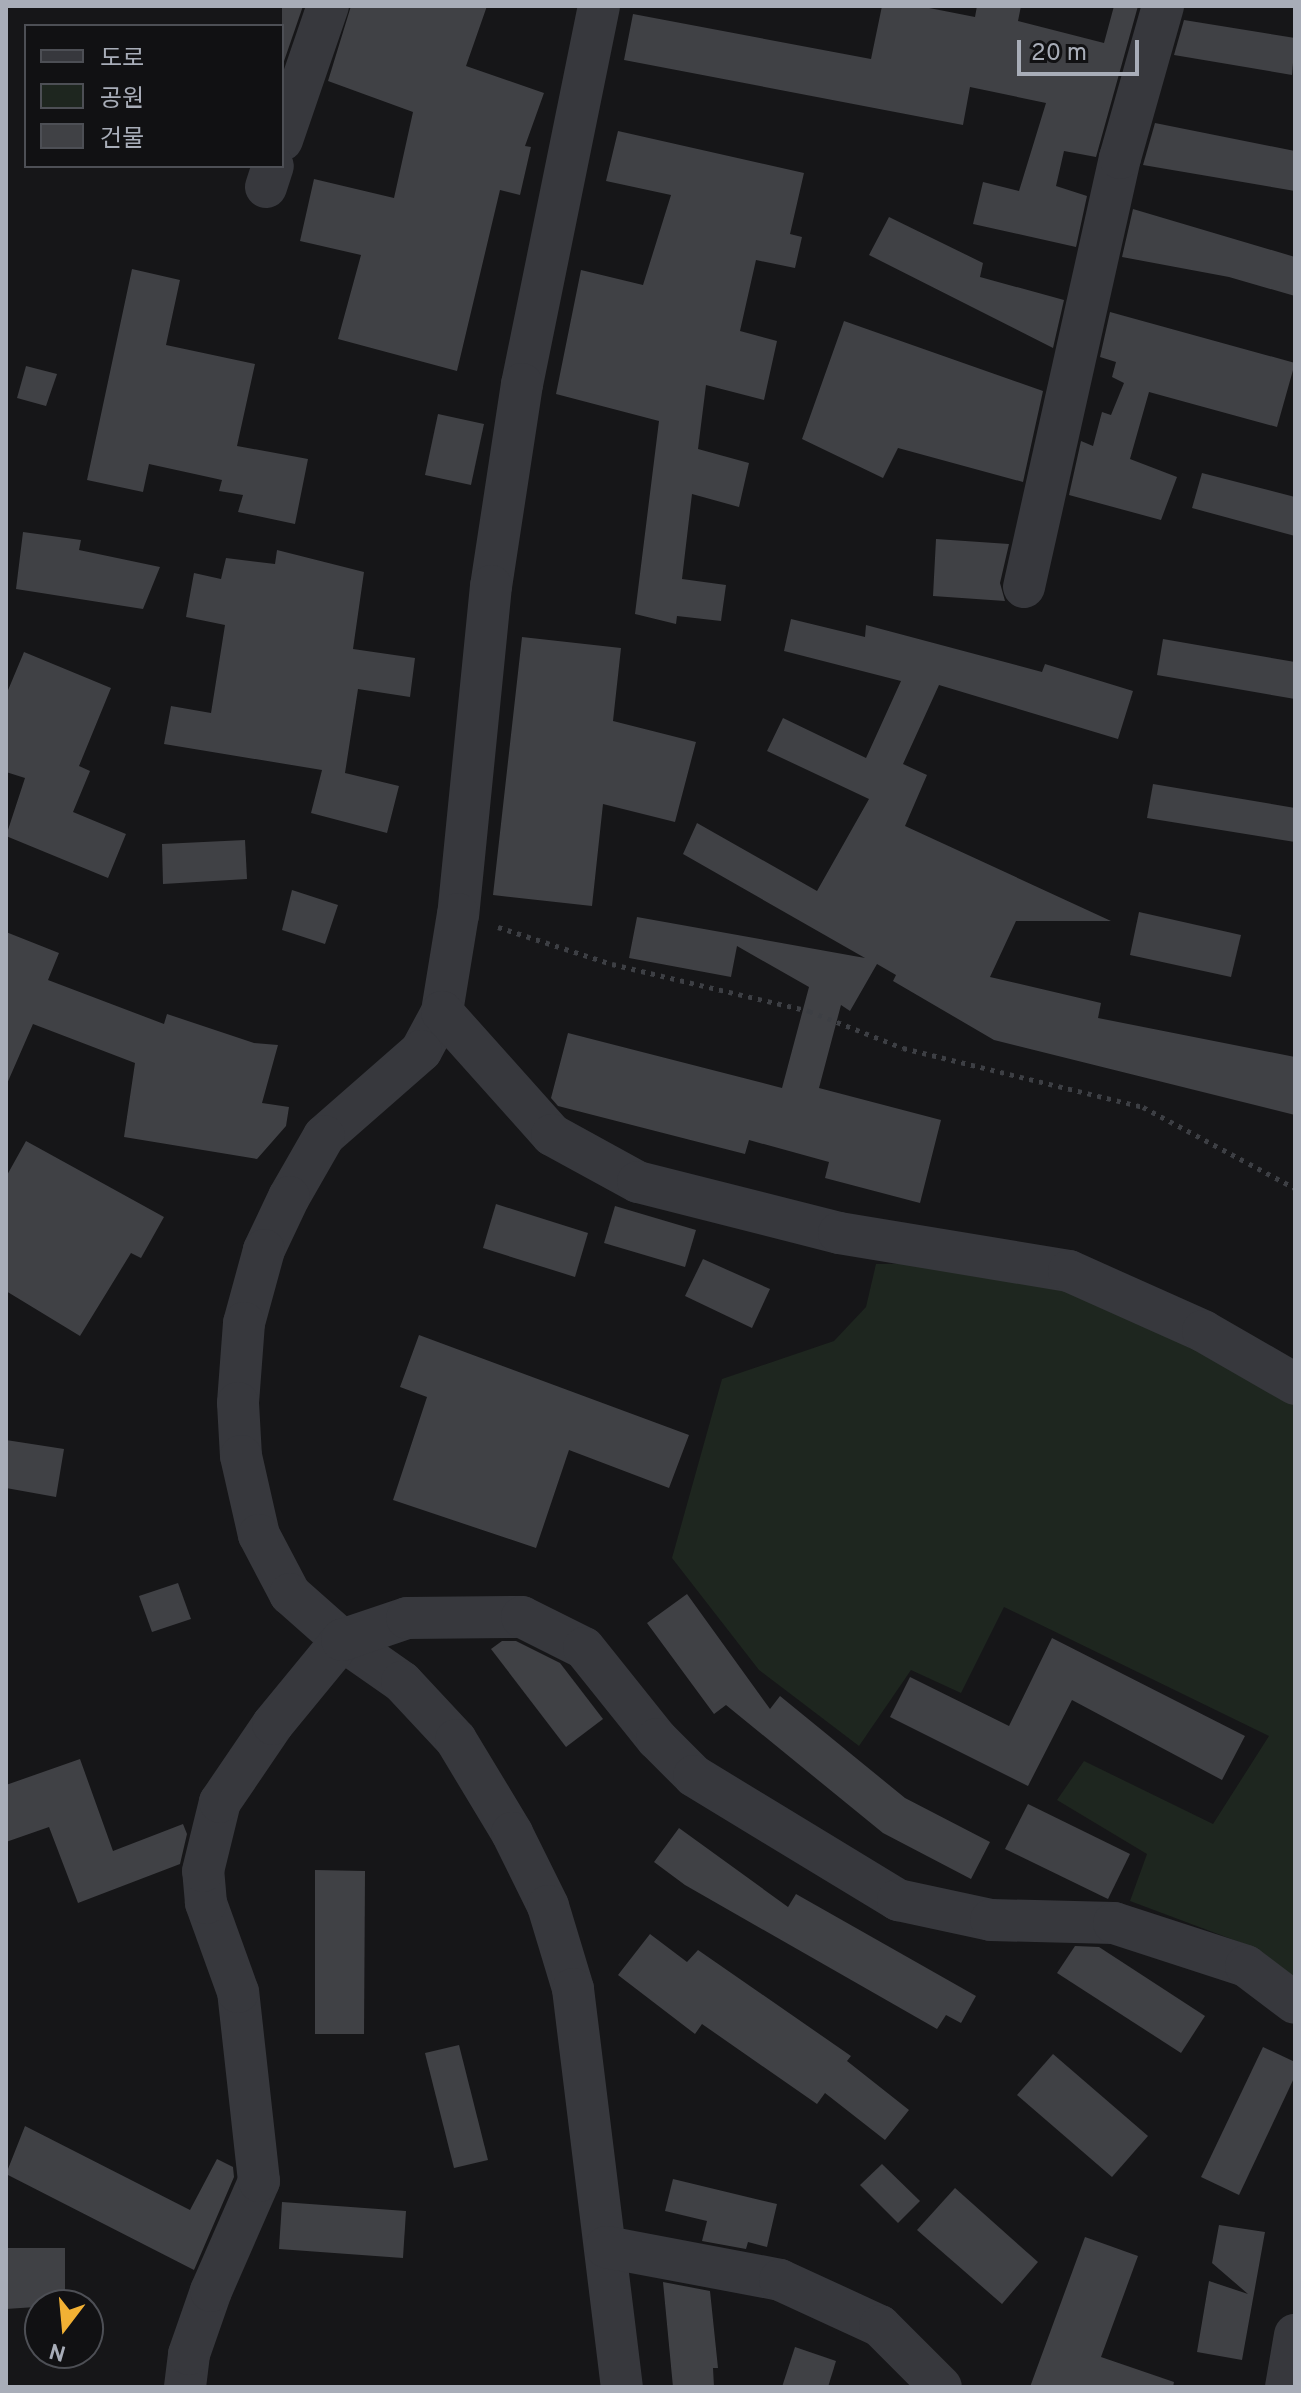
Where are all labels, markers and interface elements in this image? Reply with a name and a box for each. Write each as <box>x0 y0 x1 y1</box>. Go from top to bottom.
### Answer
legend <box>24 24 284 168</box>
scale bar <box>1021 24 1143 74</box>
text: 20 m <box>1031 39 1087 69</box>
text: 도로 <box>100 45 144 75</box>
text: 공원 <box>100 85 144 115</box>
text: 건물 <box>100 125 144 155</box>
north arrow <box>24 2289 104 2369</box>
text: N <box>46 2335 69 2366</box>

